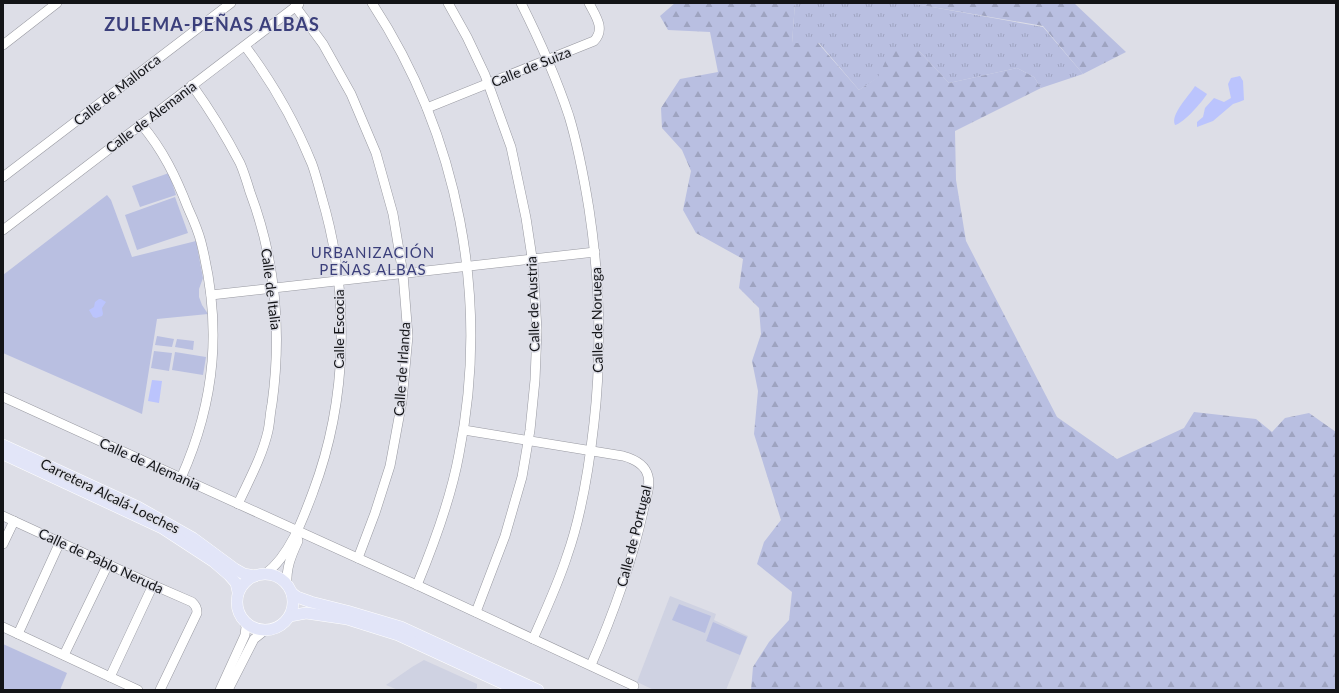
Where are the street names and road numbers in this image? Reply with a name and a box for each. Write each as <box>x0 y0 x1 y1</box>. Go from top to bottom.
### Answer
street label: Calle de Suiza <box>488 43 573 90</box>
street label: Calle de Mallorca <box>70 50 164 129</box>
street label: Calle de Alemania <box>102 77 199 156</box>
street label: Calle de Italia <box>258 247 285 331</box>
street label: Calle de Austria <box>522 256 543 352</box>
street label: Calle de Noruega <box>587 267 606 373</box>
street label: Calle Escocia <box>330 289 347 369</box>
street label: Calle de Irlanda <box>390 321 413 417</box>
street label: Calle de Alemania <box>97 434 203 493</box>
street label: Carretera Alcalá-Loeches <box>38 454 183 537</box>
street label: Calle de Portugal <box>613 483 654 588</box>
street label: Calle de Pablo Neruda <box>36 524 167 597</box>

